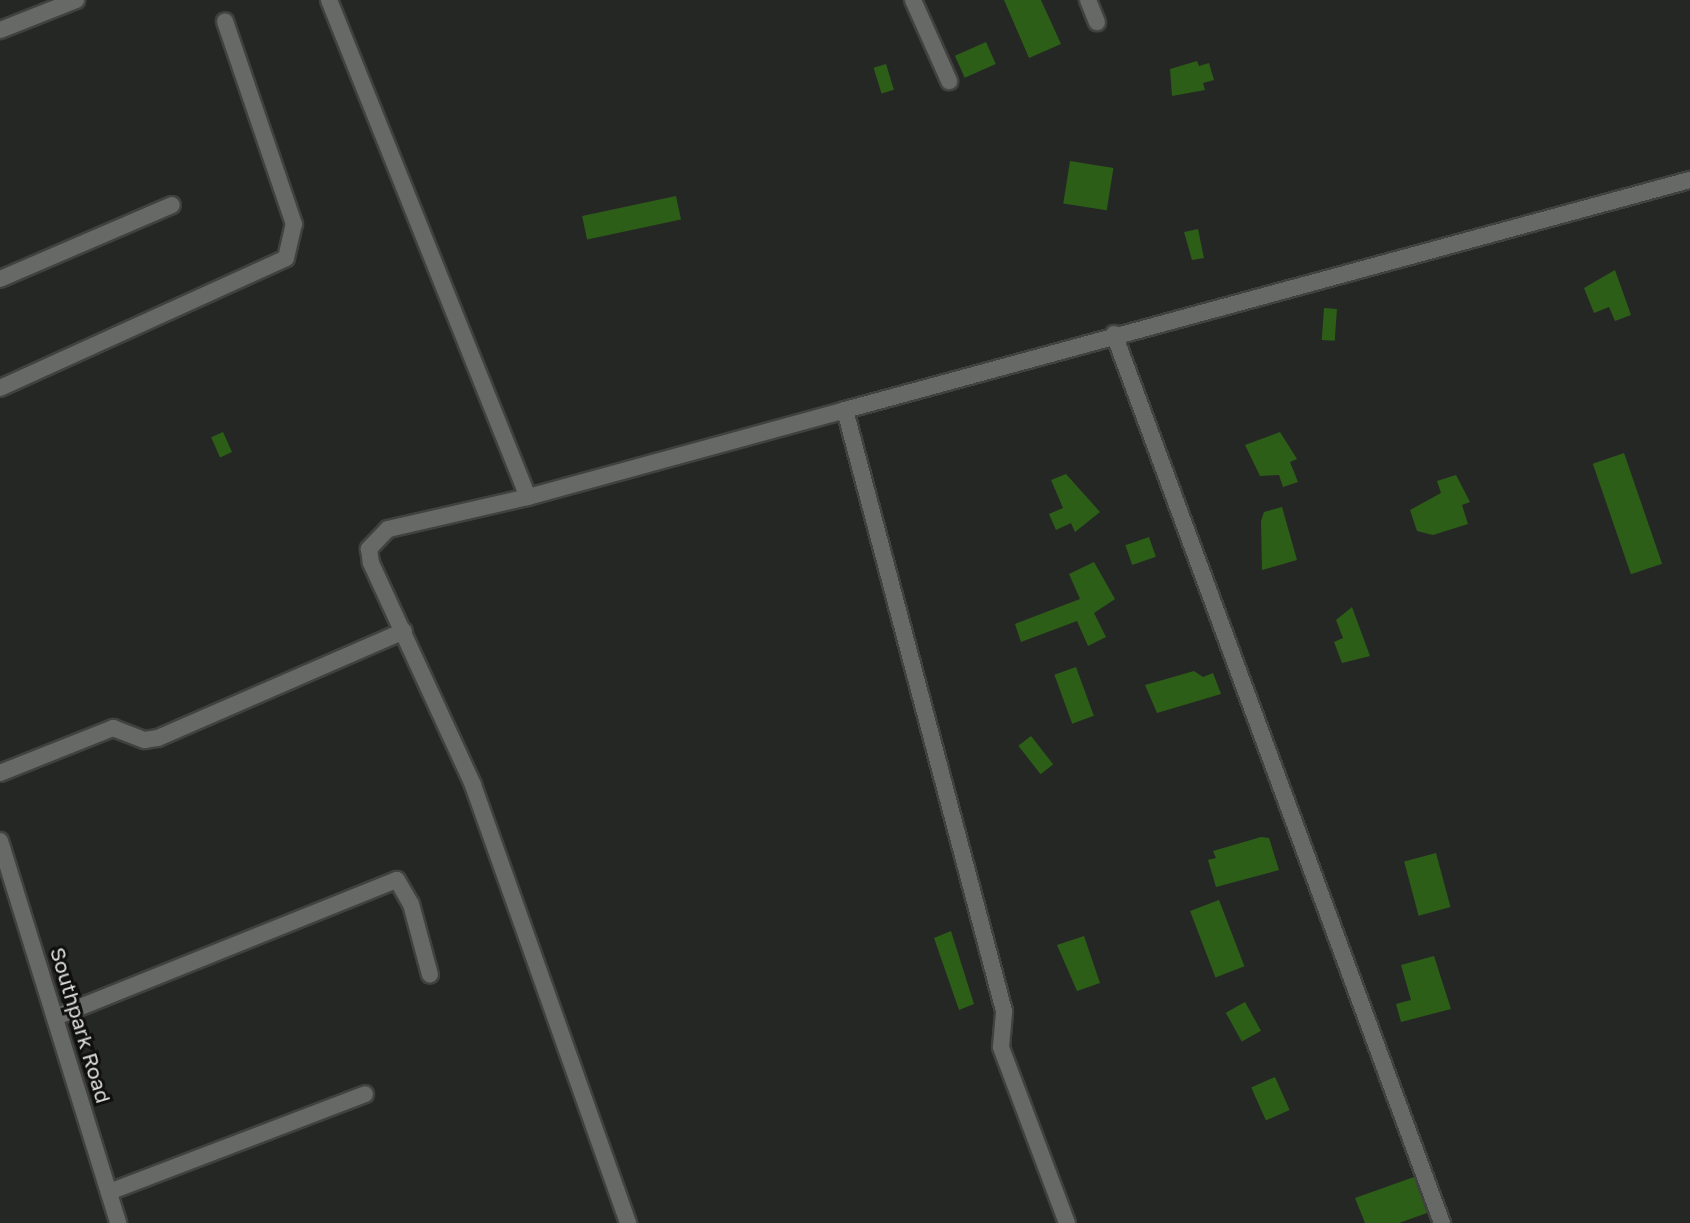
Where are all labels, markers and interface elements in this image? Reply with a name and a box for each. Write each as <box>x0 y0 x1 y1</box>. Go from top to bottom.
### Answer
street label: Southpark Road <box>45 944 117 1106</box>

